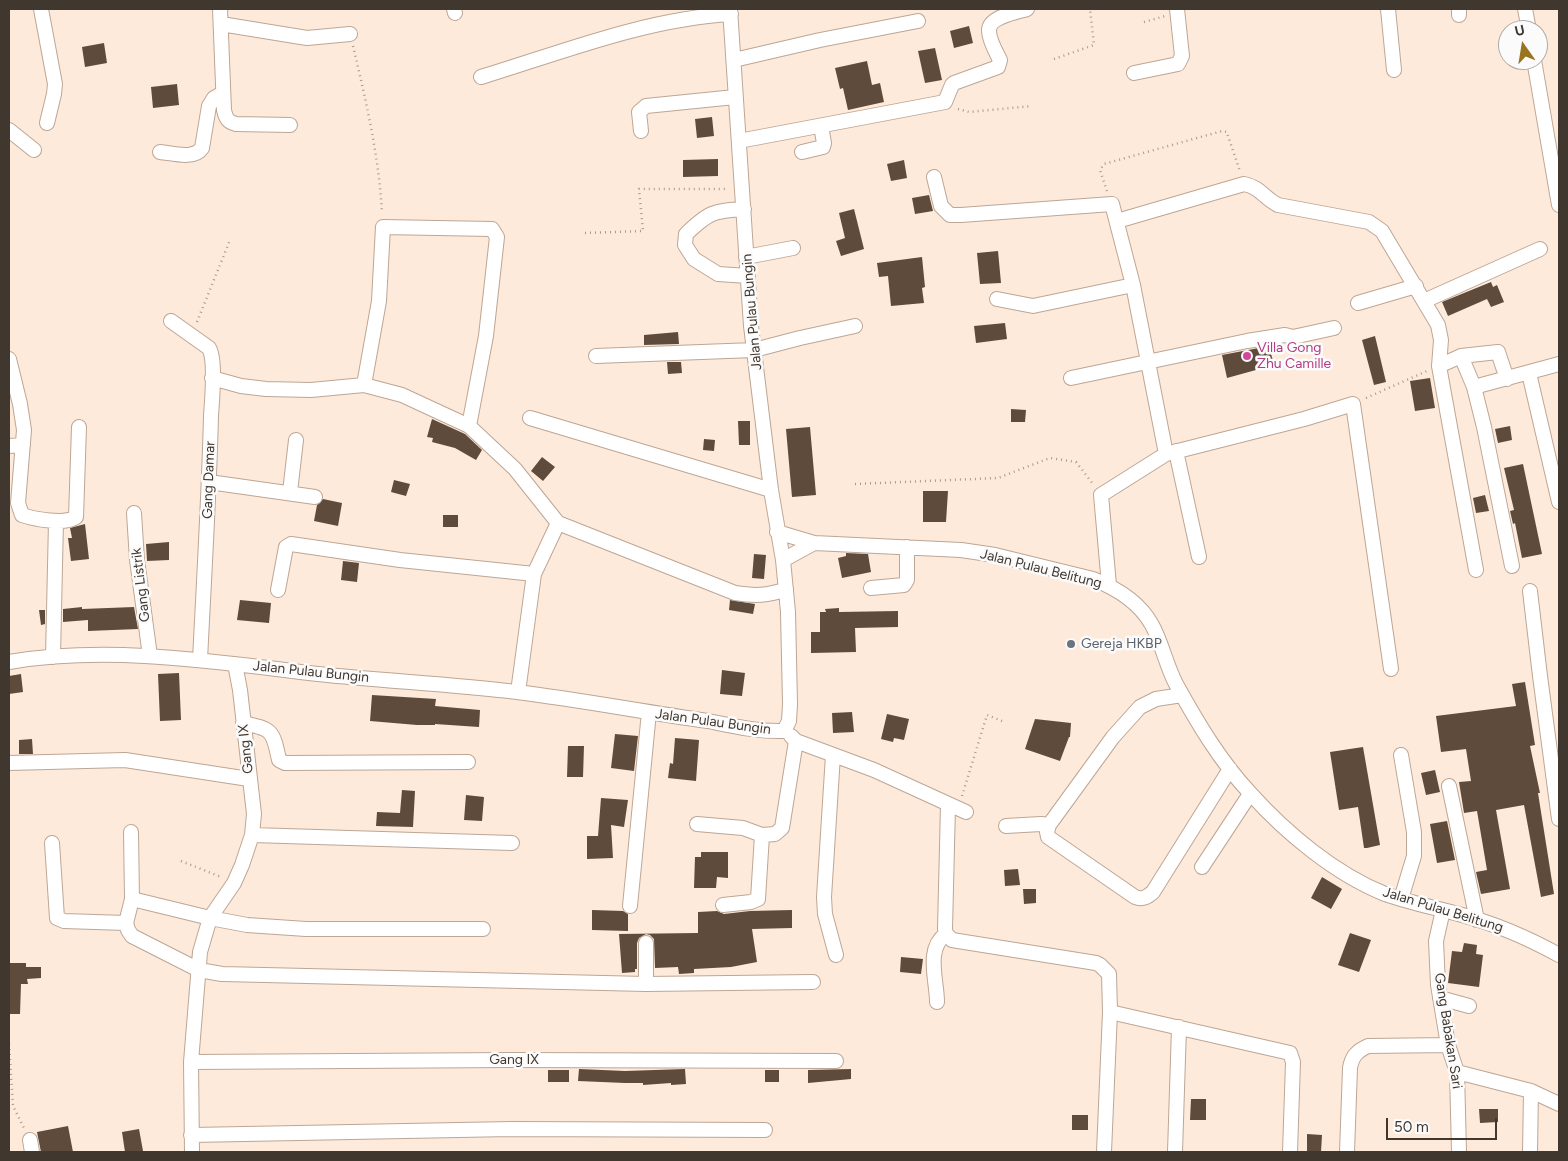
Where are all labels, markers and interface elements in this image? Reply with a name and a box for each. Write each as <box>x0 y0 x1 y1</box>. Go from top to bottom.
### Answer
north arrow <box>1498 20 1548 70</box>
text: U <box>1513 21 1526 40</box>
street label: Jalan Pulau Bungin <box>739 253 765 371</box>
place label: Villa Gong Zhu Camille <box>1257 340 1331 372</box>
marker: Villa Gong Zhu Camille <box>1241 350 1253 362</box>
street label: Gang Damar <box>199 441 219 519</box>
street label: Jalan Pulau Belitung <box>978 546 1104 592</box>
street label: Gang Listrik <box>128 547 154 623</box>
place label: Gereja HKBP <box>1081 636 1162 652</box>
marker: Gereja HKBP <box>1065 638 1077 650</box>
street label: Jalan Pulau Bungin <box>252 658 370 686</box>
street label: Jalan Pulau Bungin <box>654 706 772 738</box>
street label: Gang IX <box>235 723 257 775</box>
street label: Jalan Pulau Belitung <box>1381 884 1505 936</box>
street label: Gang Babakan Sari <box>1431 972 1465 1090</box>
street label: Gang IX <box>489 1052 539 1068</box>
scale bar <box>1388 1108 1499 1140</box>
text: 50 m <box>1394 1118 1429 1136</box>

